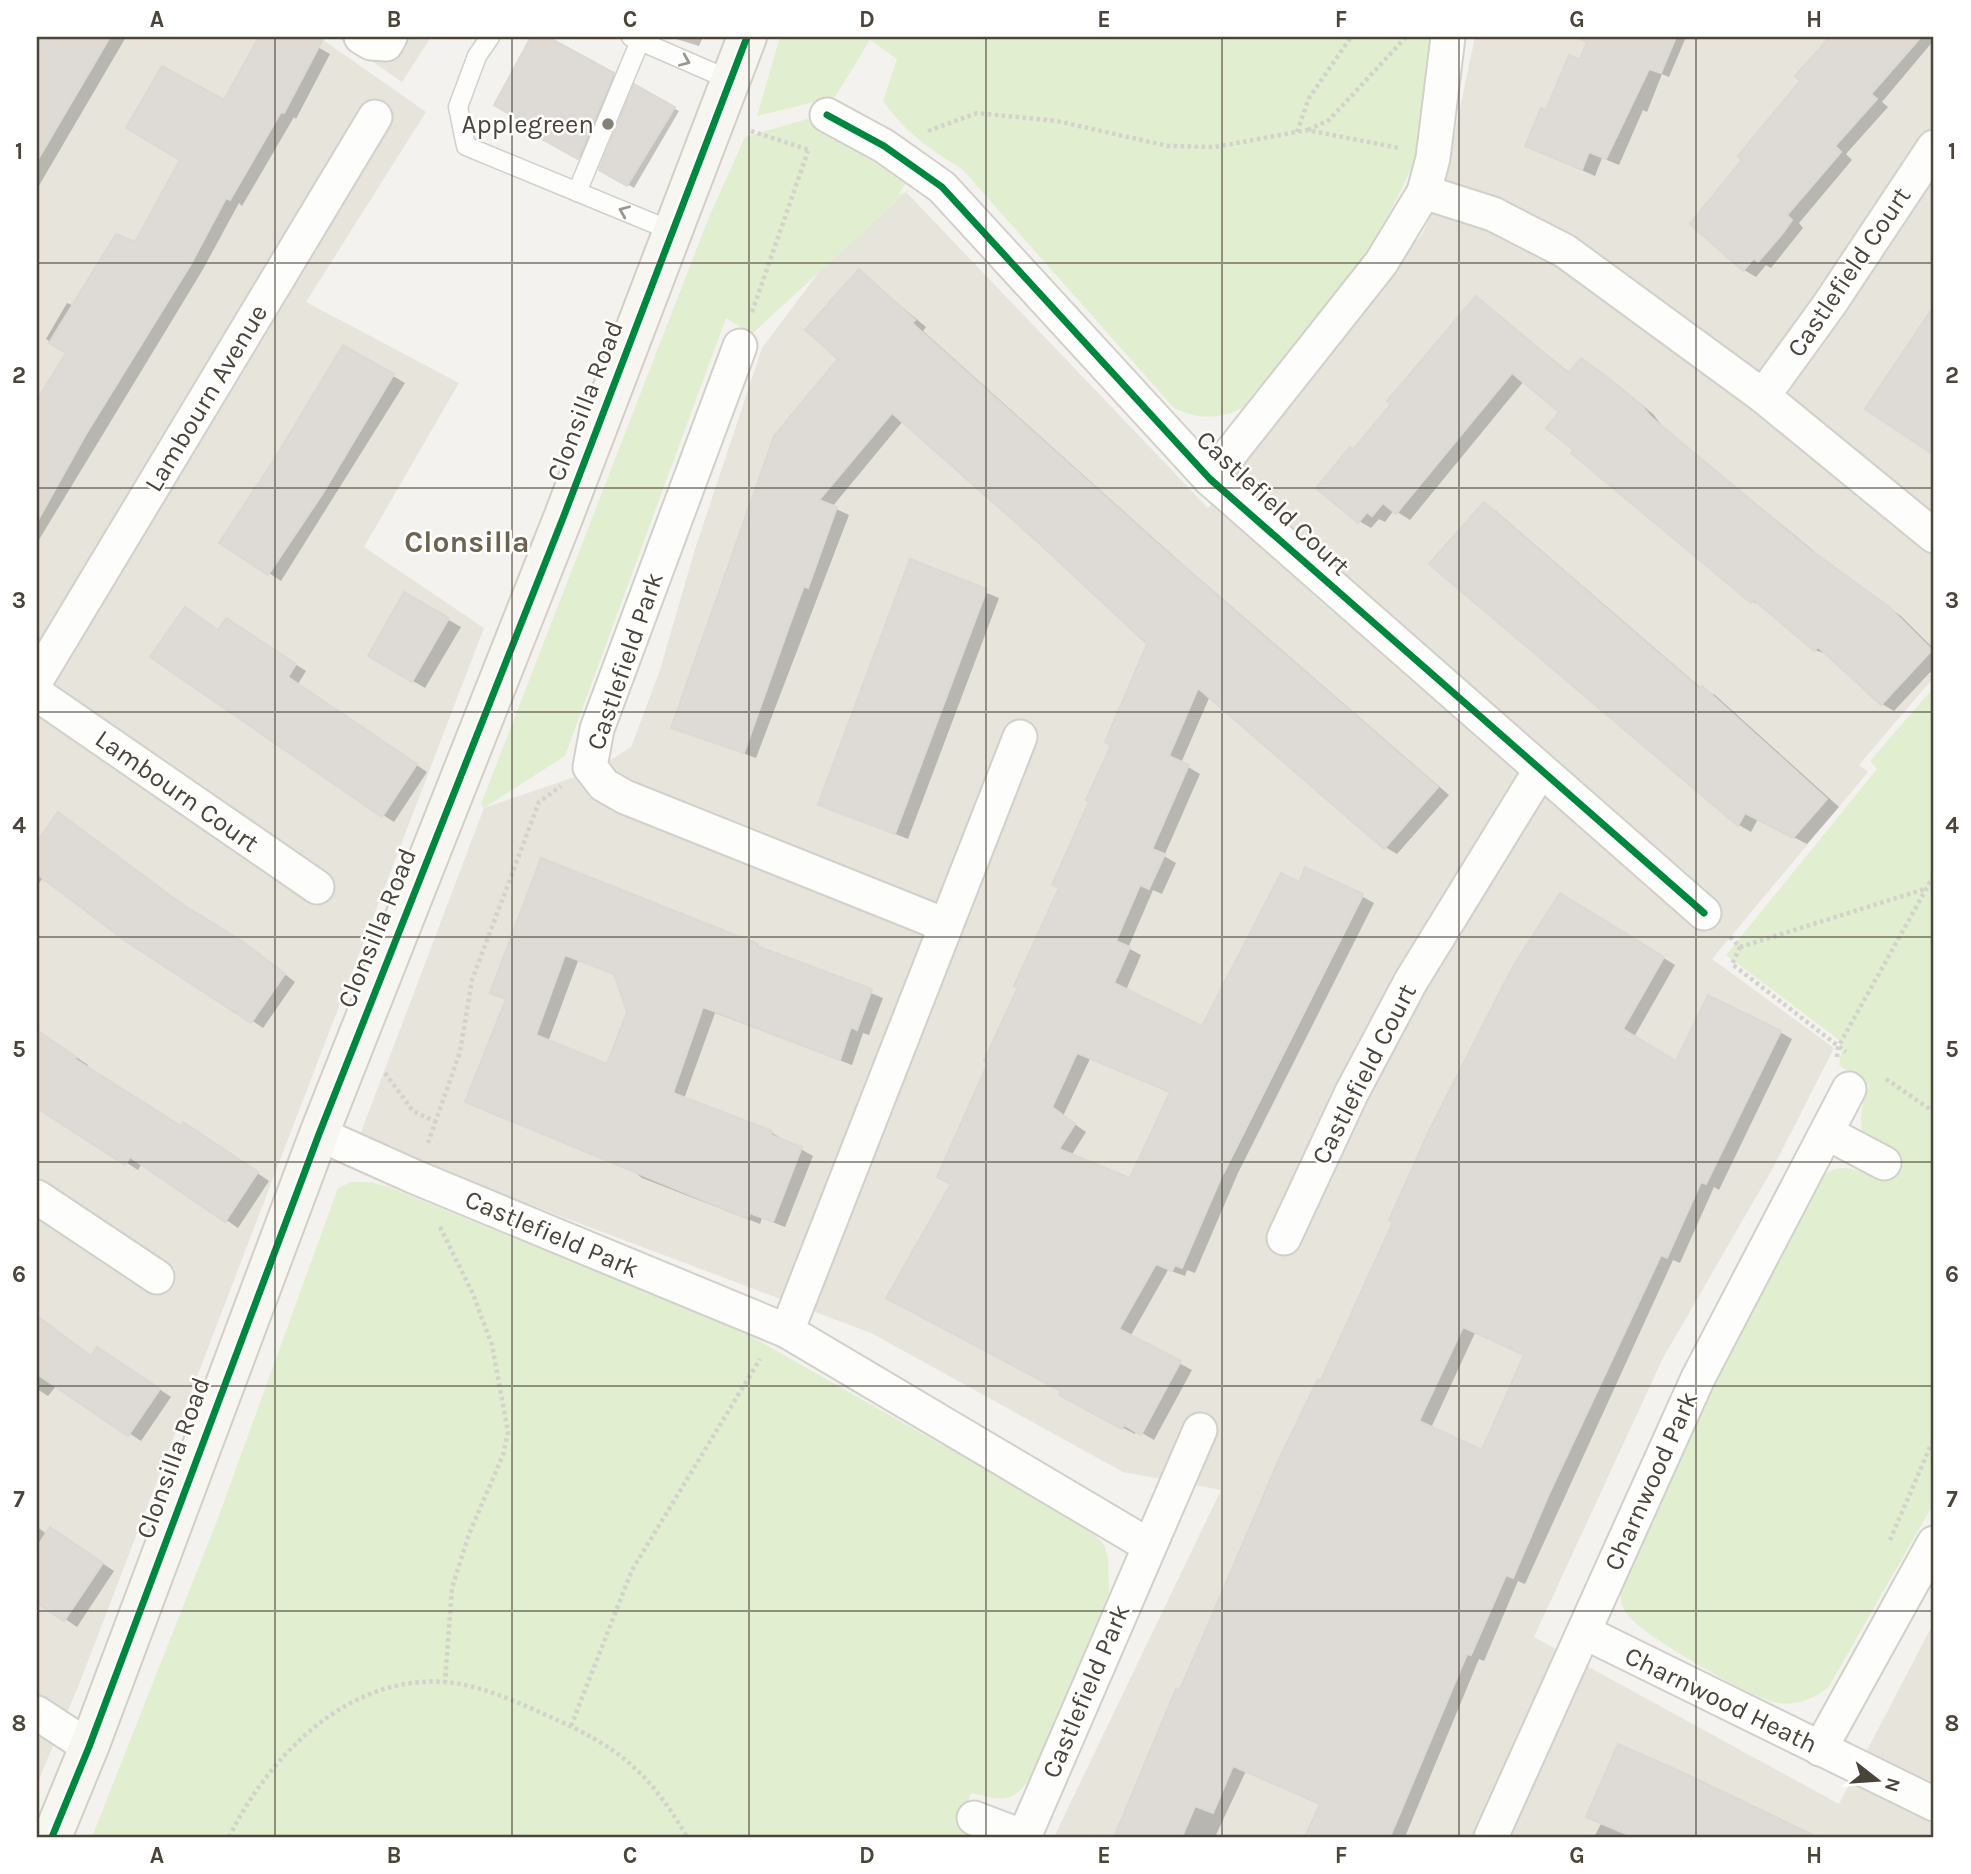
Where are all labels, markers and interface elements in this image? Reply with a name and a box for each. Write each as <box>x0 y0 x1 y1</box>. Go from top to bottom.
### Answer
text: A <box>150 6 164 33</box>
text: B <box>387 6 401 33</box>
text: C <box>623 6 637 33</box>
text: D <box>859 6 875 33</box>
text: E <box>1097 6 1111 33</box>
text: F <box>1335 6 1347 33</box>
text: G <box>1569 6 1585 33</box>
text: H <box>1806 6 1822 33</box>
one-way arrow <box>678 52 690 66</box>
place label: Applegreen <box>462 109 594 140</box>
marker: Applegreen <box>600 116 616 132</box>
text: 1 <box>15 138 23 165</box>
text: 1 <box>1948 138 1956 165</box>
street label: Castlefield Court <box>1781 181 1917 363</box>
one-way arrow <box>619 206 631 220</box>
street label: Lambourn Avenue <box>138 299 274 497</box>
street label: Clonsilla Road <box>540 316 630 486</box>
text: 2 <box>12 362 26 389</box>
text: 2 <box>1945 362 1959 389</box>
street label: Castlefield Court <box>1190 424 1356 582</box>
district label: Clonsilla <box>404 524 530 560</box>
street label: Castlefield Park <box>580 568 670 754</box>
text: 3 <box>12 587 26 614</box>
text: 3 <box>1945 587 1959 614</box>
street label: Lambourn Court <box>89 723 265 859</box>
text: 4 <box>12 812 26 839</box>
text: 4 <box>1945 812 1959 839</box>
street label: Clonsilla Road <box>331 844 423 1012</box>
street label: Castlefield Court <box>1305 978 1423 1169</box>
text: 5 <box>12 1036 26 1063</box>
text: 5 <box>1945 1036 1959 1063</box>
street label: Castlefield Park <box>460 1183 644 1285</box>
text: 6 <box>12 1261 26 1288</box>
text: 6 <box>1945 1261 1959 1288</box>
street label: Clonsilla Road <box>129 1373 217 1543</box>
street label: Charnwood Park <box>1598 1387 1704 1575</box>
text: 7 <box>13 1486 25 1513</box>
text: 7 <box>1946 1486 1958 1513</box>
street label: Castlefield Park <box>1035 1599 1137 1783</box>
street label: Charnwood Heath <box>1620 1640 1822 1760</box>
text: 8 <box>12 1710 26 1737</box>
text: 8 <box>1945 1710 1959 1737</box>
north arrow <box>1842 1744 1912 1814</box>
text: N <box>1880 1775 1905 1794</box>
text: A <box>150 1842 164 1869</box>
text: B <box>387 1842 401 1869</box>
text: C <box>623 1842 637 1869</box>
text: D <box>859 1842 875 1869</box>
text: E <box>1097 1842 1111 1869</box>
text: F <box>1335 1842 1347 1869</box>
text: G <box>1569 1842 1585 1869</box>
text: H <box>1806 1842 1822 1869</box>

